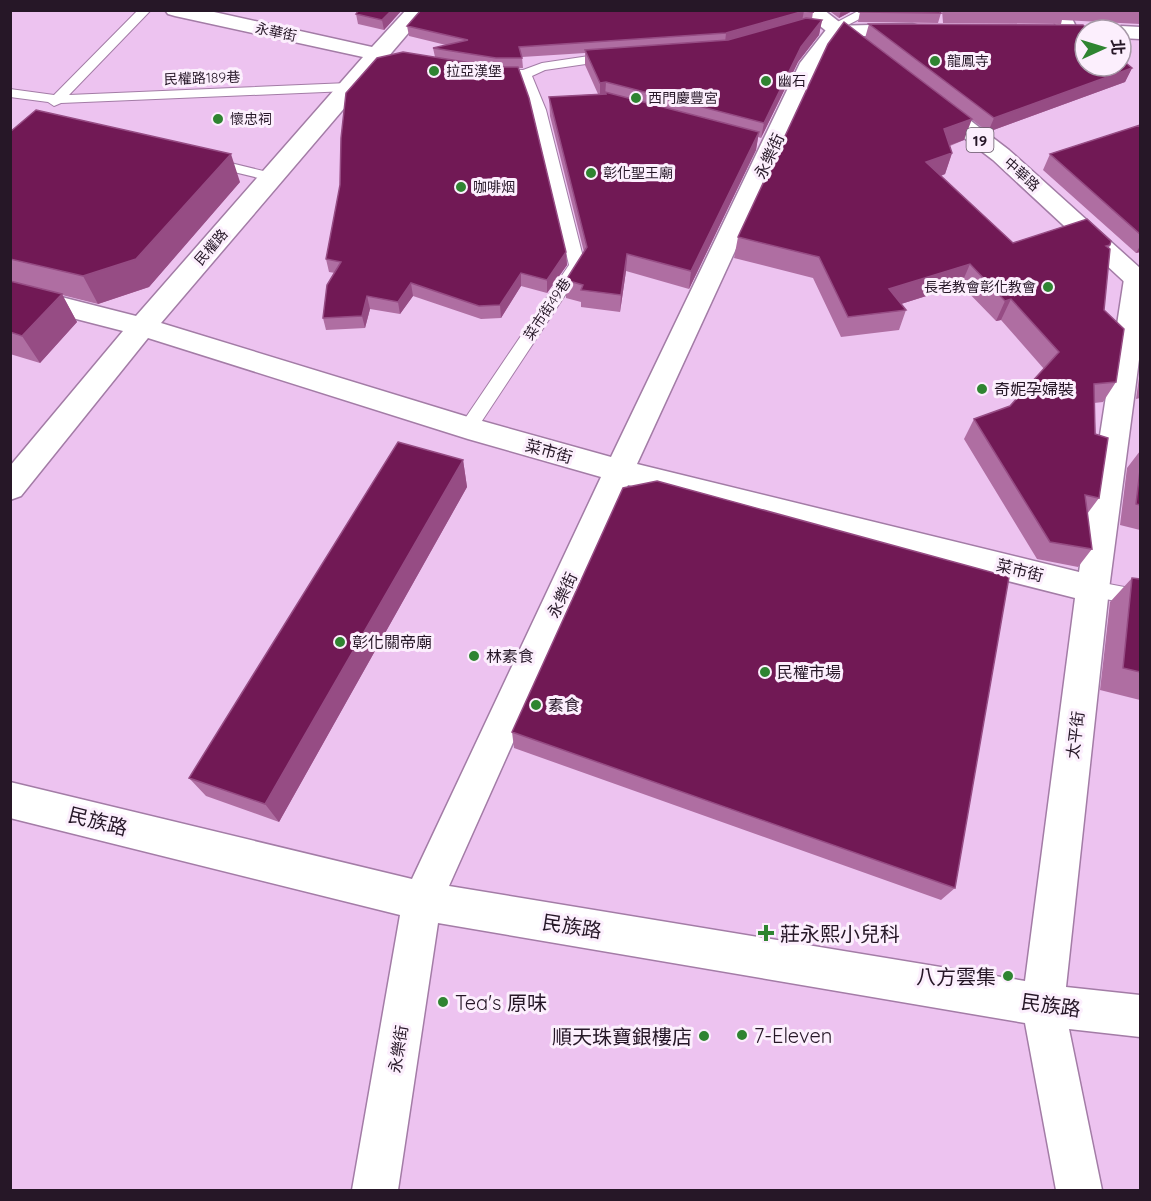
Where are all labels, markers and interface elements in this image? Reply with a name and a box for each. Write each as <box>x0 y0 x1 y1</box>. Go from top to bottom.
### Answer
north arrow <box>1073 18 1133 78</box>
street label: 永華街 <box>254 19 298 45</box>
text: 北 <box>1107 38 1128 56</box>
place label: 龍鳳寺 <box>947 52 989 70</box>
marker: 龍鳳寺 <box>928 54 942 68</box>
place label: 拉亞漢堡 <box>446 62 502 80</box>
marker: 拉亞漢堡 <box>427 64 441 78</box>
street label: 民權路189巷 <box>163 68 241 88</box>
place label: 幽石 <box>778 72 806 90</box>
marker: 幽石 <box>759 74 773 88</box>
place label: 西門慶豐宮 <box>648 89 718 107</box>
marker: 西門慶豐宮 <box>629 91 643 105</box>
place label: 懷忠祠 <box>230 110 272 128</box>
marker: 懷忠祠 <box>211 112 225 126</box>
road number: 19 <box>966 128 994 152</box>
street label: 永樂街 <box>750 130 788 182</box>
street label: 中華路 <box>1000 153 1044 195</box>
place label: 彰化聖王廟 <box>603 164 673 182</box>
marker: 彰化聖王廟 <box>584 166 598 180</box>
place label: 咖啡烟 <box>473 178 515 196</box>
marker: 咖啡烟 <box>454 180 468 194</box>
street label: 民權路 <box>190 225 232 269</box>
street label: 菜市街49巷 <box>520 275 574 343</box>
place label: 長老教會彰化教會 <box>924 278 1036 296</box>
marker: 長老教會彰化教會 <box>1041 280 1055 294</box>
place label: 奇妮孕婦裝 <box>994 379 1074 399</box>
marker: 奇妮孕婦裝 <box>975 382 989 396</box>
street label: 菜市街 <box>523 435 575 467</box>
street label: 菜市街 <box>994 554 1046 586</box>
street label: 永樂街 <box>543 569 581 621</box>
place label: 彰化關帝廟 <box>352 632 432 652</box>
marker: 彰化關帝廟 <box>333 635 347 649</box>
place label: 林素食 <box>486 646 534 666</box>
marker: 林素食 <box>467 649 481 663</box>
place label: 民權市場 <box>777 662 841 682</box>
marker: 民權市場 <box>758 665 772 679</box>
place label: 素食 <box>548 695 580 715</box>
marker: 素食 <box>529 698 543 712</box>
street label: 太平街 <box>1062 710 1088 760</box>
street label: 民族路 <box>66 802 130 840</box>
street label: 民族路 <box>540 909 604 943</box>
place label: 莊永熙小兒科 <box>780 921 900 946</box>
marker: 莊永熙小兒科 <box>757 924 775 942</box>
place label: 八方雲集 <box>916 964 996 989</box>
marker: 八方雲集 <box>1001 969 1015 983</box>
street label: 民族路 <box>1020 988 1082 1022</box>
place label: Tea's 原味 <box>455 990 547 1015</box>
marker: Tea's 原味 <box>436 995 450 1009</box>
place label: 7-Eleven <box>754 1023 832 1048</box>
street label: 永樂街 <box>384 1024 412 1074</box>
place label: 順天珠寶銀樓店 <box>552 1024 692 1049</box>
marker: 7-Eleven <box>735 1028 749 1042</box>
marker: 順天珠寶銀樓店 <box>697 1029 711 1043</box>

